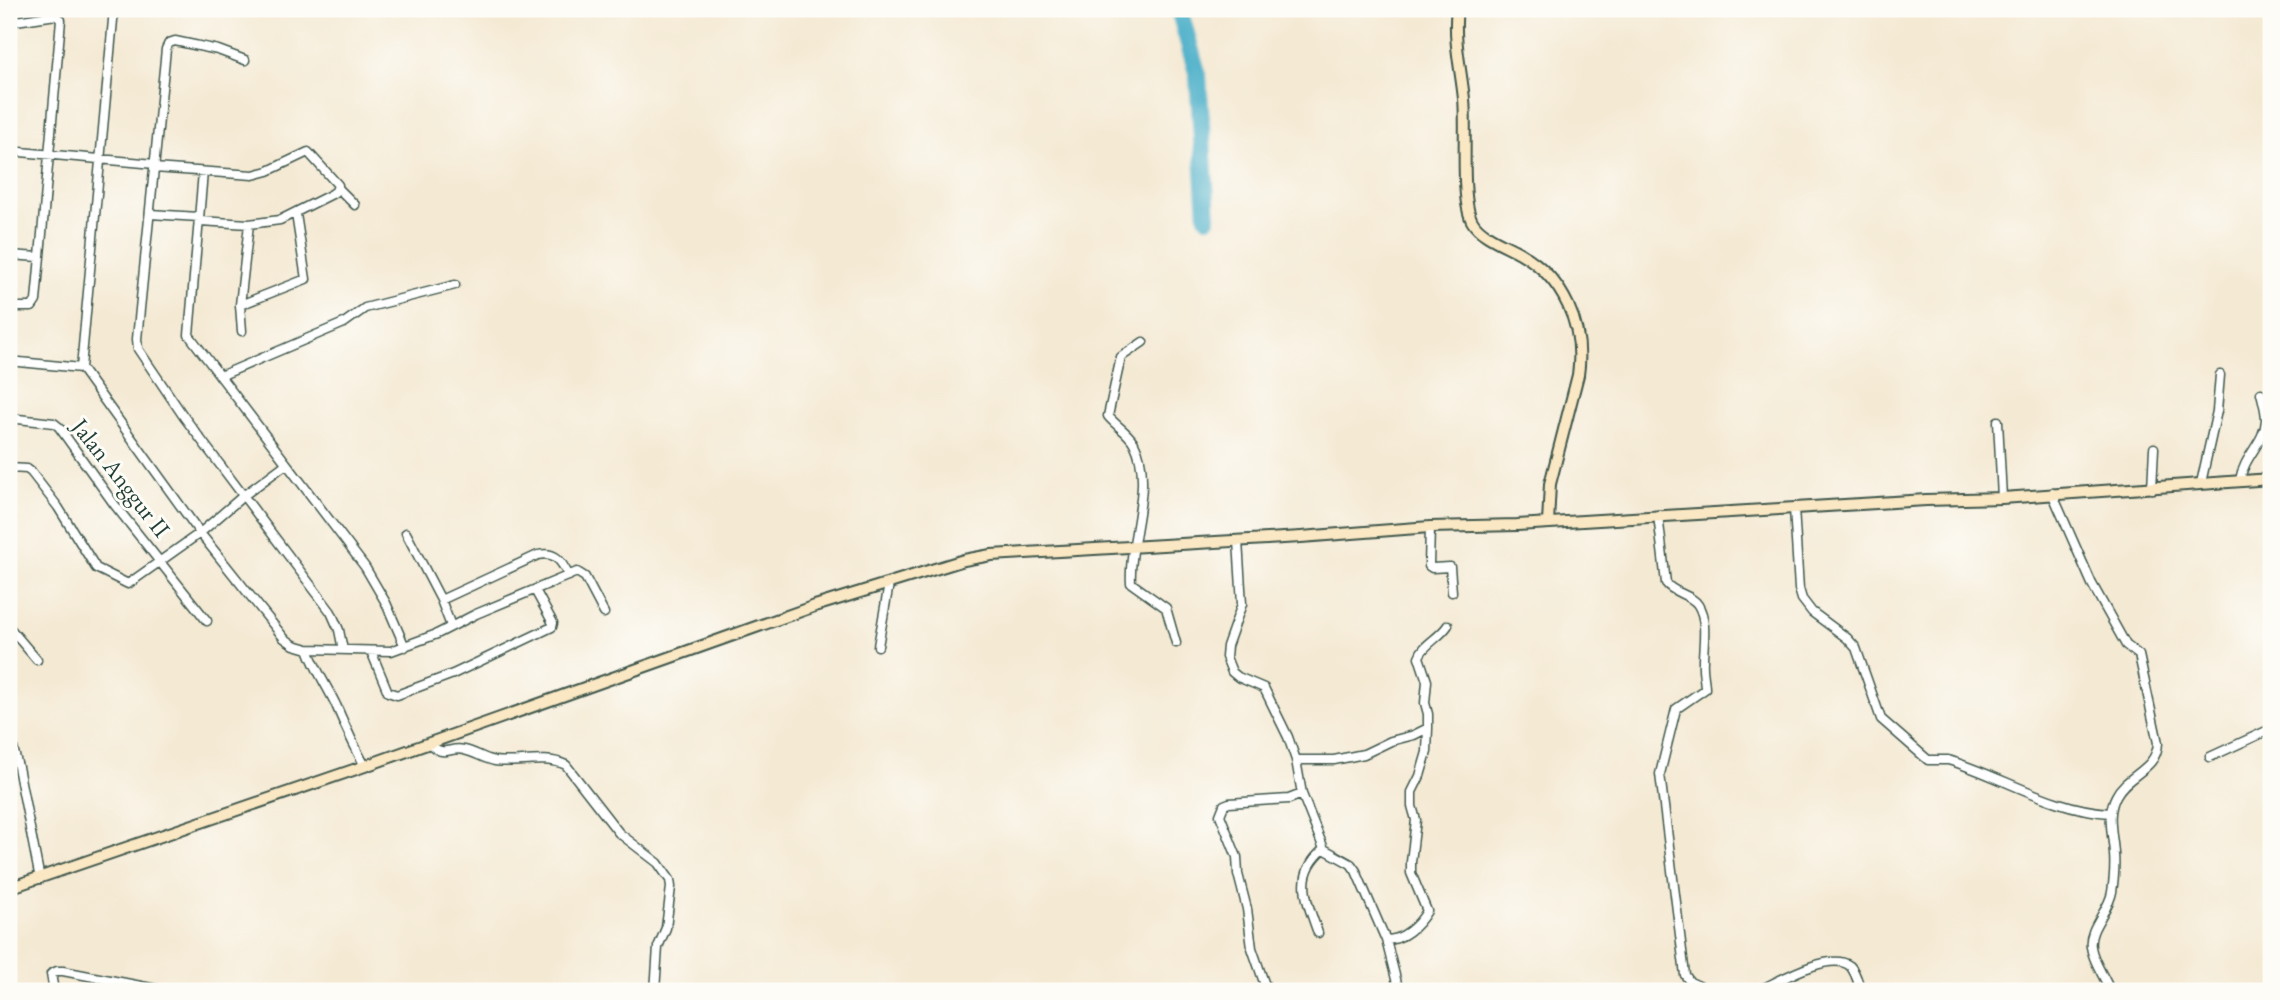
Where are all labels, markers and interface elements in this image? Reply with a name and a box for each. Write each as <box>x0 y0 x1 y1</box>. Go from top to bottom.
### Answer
street label: Jalan Anggur II <box>64 410 177 543</box>

